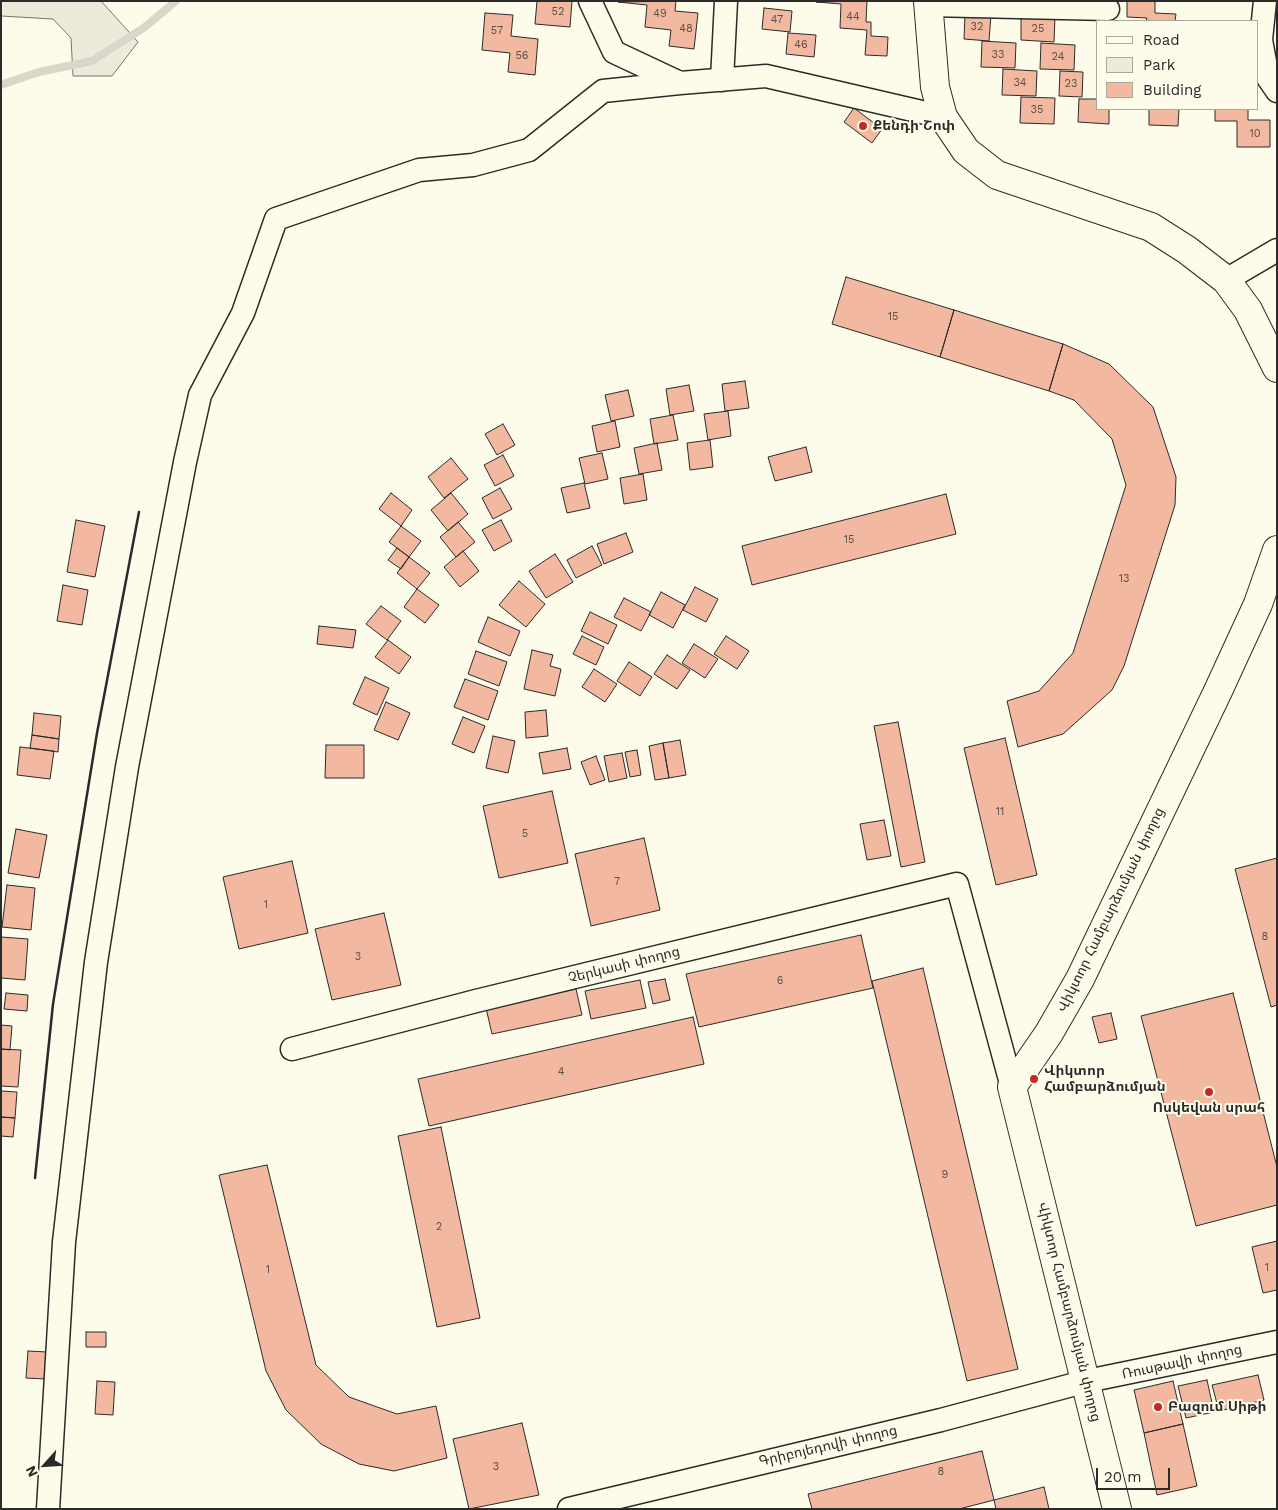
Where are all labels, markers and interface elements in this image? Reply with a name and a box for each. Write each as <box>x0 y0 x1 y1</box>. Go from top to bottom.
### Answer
house number: 52 <box>552 5 564 19</box>
house number: 49 <box>653 7 667 21</box>
house number: 44 <box>846 10 860 24</box>
house number: 47 <box>771 13 783 27</box>
house number: 32 <box>971 20 983 34</box>
legend <box>1096 20 1258 110</box>
house number: 48 <box>679 22 693 36</box>
house number: 25 <box>1032 22 1044 36</box>
house number: 57 <box>491 24 503 38</box>
text: Road <box>1143 31 1180 49</box>
house number: 46 <box>794 38 808 52</box>
house number: 33 <box>992 48 1004 62</box>
house number: 56 <box>515 49 529 63</box>
house number: 24 <box>1052 50 1064 64</box>
text: Park <box>1143 56 1175 74</box>
house number: 34 <box>1013 76 1027 90</box>
house number: 23 <box>1065 77 1077 91</box>
text: Building <box>1143 81 1201 99</box>
house number: 35 <box>1031 103 1043 117</box>
place label: Քենդի Շոփ <box>873 118 955 134</box>
marker: Քենդի Շոփ <box>857 120 869 132</box>
house number: 10 <box>1249 127 1261 141</box>
house number: 15 <box>888 310 898 324</box>
house number: 15 <box>844 533 854 547</box>
house number: 13 <box>1119 572 1129 586</box>
house number: 11 <box>996 805 1004 819</box>
street label: Վիկտոր Համբարձումյան փողոց <box>1054 805 1168 1015</box>
house number: 5 <box>522 827 528 841</box>
house number: 7 <box>614 875 620 889</box>
house number: 1 <box>264 898 268 912</box>
house number: 8 <box>1262 930 1268 944</box>
street label: Չերկասի փողոց <box>566 943 682 987</box>
house number: 3 <box>355 950 361 964</box>
house number: 6 <box>777 974 783 988</box>
place label: Վիկտոր Համբարձումյան <box>1044 1063 1166 1096</box>
house number: 4 <box>558 1065 564 1079</box>
marker: Վիկտոր Համբարձումյան <box>1028 1073 1040 1085</box>
marker: Ոսկեվան սրահ <box>1203 1086 1215 1098</box>
place label: Ոսկեվան սրահ <box>1153 1100 1265 1116</box>
house number: 9 <box>942 1168 948 1182</box>
street label: Վիկտոր Համբարձումյան փողոց <box>1034 1200 1104 1424</box>
house number: 2 <box>436 1220 442 1234</box>
house number: 1 <box>1265 1261 1269 1275</box>
house number: 1 <box>266 1263 270 1277</box>
street label: Ռուսթավի փողոց <box>1120 1341 1244 1383</box>
place label: Բազում Սիթի <box>1168 1399 1266 1415</box>
marker: Բազում Սիթի <box>1152 1401 1164 1413</box>
street label: Գրիբոյեդովի փողոց <box>757 1422 899 1470</box>
north arrow <box>20 1440 70 1490</box>
scale bar <box>1098 1458 1172 1490</box>
house number: 3 <box>493 1460 499 1474</box>
text: N <box>22 1463 41 1480</box>
house number: 8 <box>938 1465 944 1479</box>
text: 20 m <box>1104 1468 1142 1486</box>

